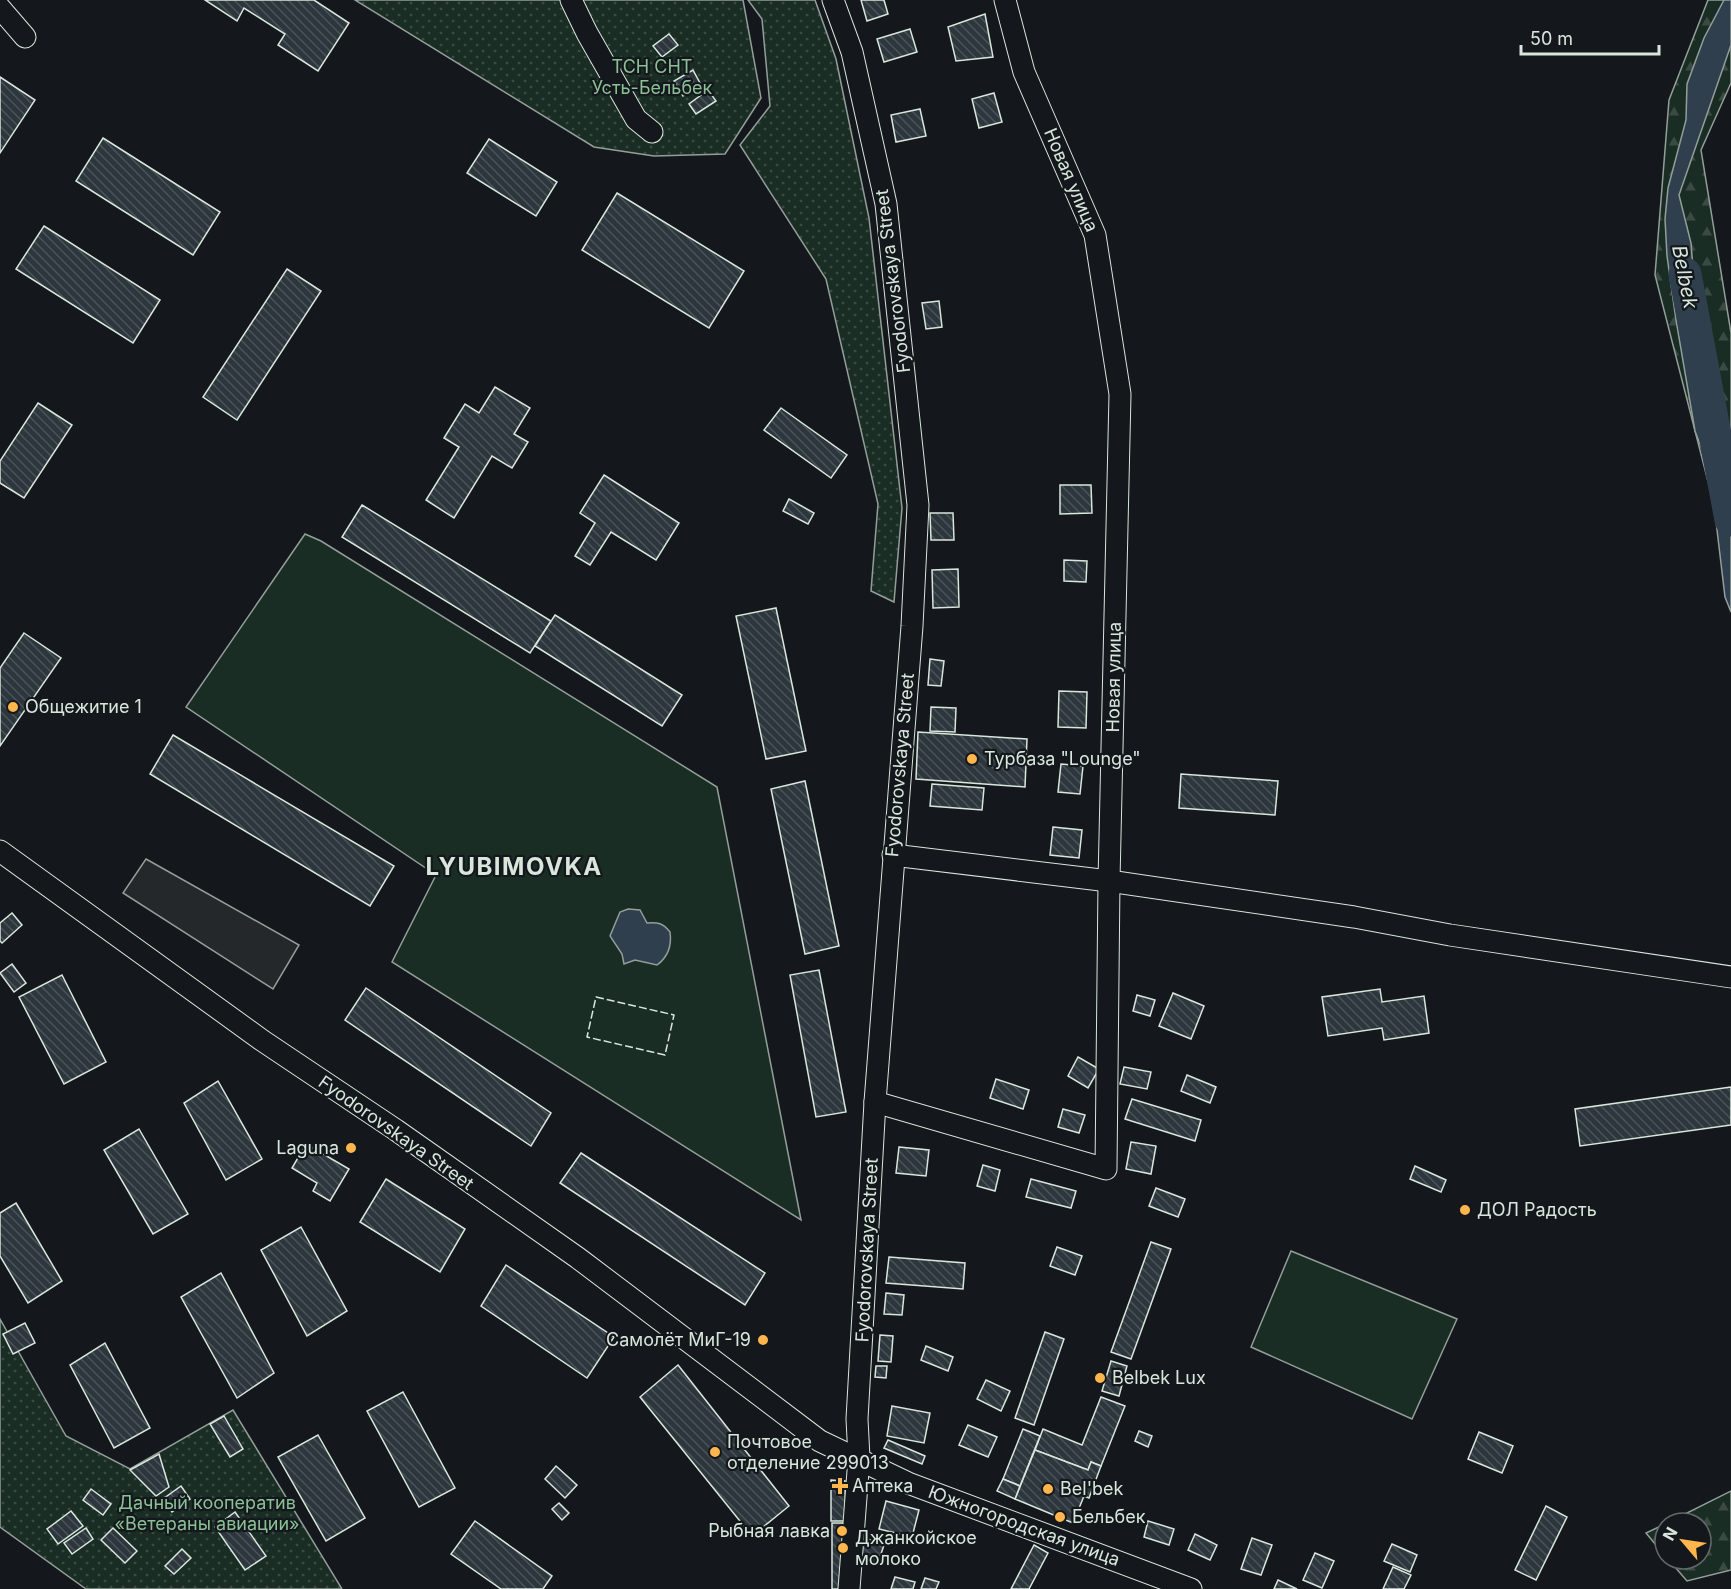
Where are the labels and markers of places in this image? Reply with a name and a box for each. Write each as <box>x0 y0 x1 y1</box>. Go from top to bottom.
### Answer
place label: Общежитие 1 <box>25 696 142 717</box>
marker: Общежитие 1 <box>6 700 20 714</box>
place label: Турбаза "Lounge" <box>984 748 1141 769</box>
marker: Турбаза "Lounge" <box>965 752 979 766</box>
place label: Laguna <box>276 1137 339 1158</box>
marker: Laguna <box>344 1141 358 1155</box>
place label: ДОЛ Радость <box>1477 1199 1597 1220</box>
marker: ДОЛ Радость <box>1458 1203 1472 1217</box>
place label: Самолёт МиГ-19 <box>606 1329 751 1350</box>
marker: Самолёт МиГ-19 <box>756 1333 770 1347</box>
place label: Belbek Lux <box>1112 1367 1206 1388</box>
marker: Belbek Lux <box>1093 1371 1107 1385</box>
place label: Почтовое отделение 299013 <box>727 1431 889 1473</box>
marker: Почтовое отделение 299013 <box>708 1445 722 1459</box>
place label: Аптека <box>852 1475 913 1496</box>
place label: Bel'bek <box>1060 1478 1124 1499</box>
marker: Аптека <box>833 1479 847 1493</box>
marker: Bel'bek <box>1041 1482 1055 1496</box>
place label: Бельбек <box>1072 1506 1146 1527</box>
marker: Бельбек <box>1053 1510 1067 1524</box>
place label: Рыбная лавка <box>708 1520 830 1541</box>
marker: Рыбная лавка <box>835 1524 849 1538</box>
place label: Джанкойское молоко <box>855 1527 977 1569</box>
marker: Джанкойское молоко <box>836 1541 850 1555</box>

